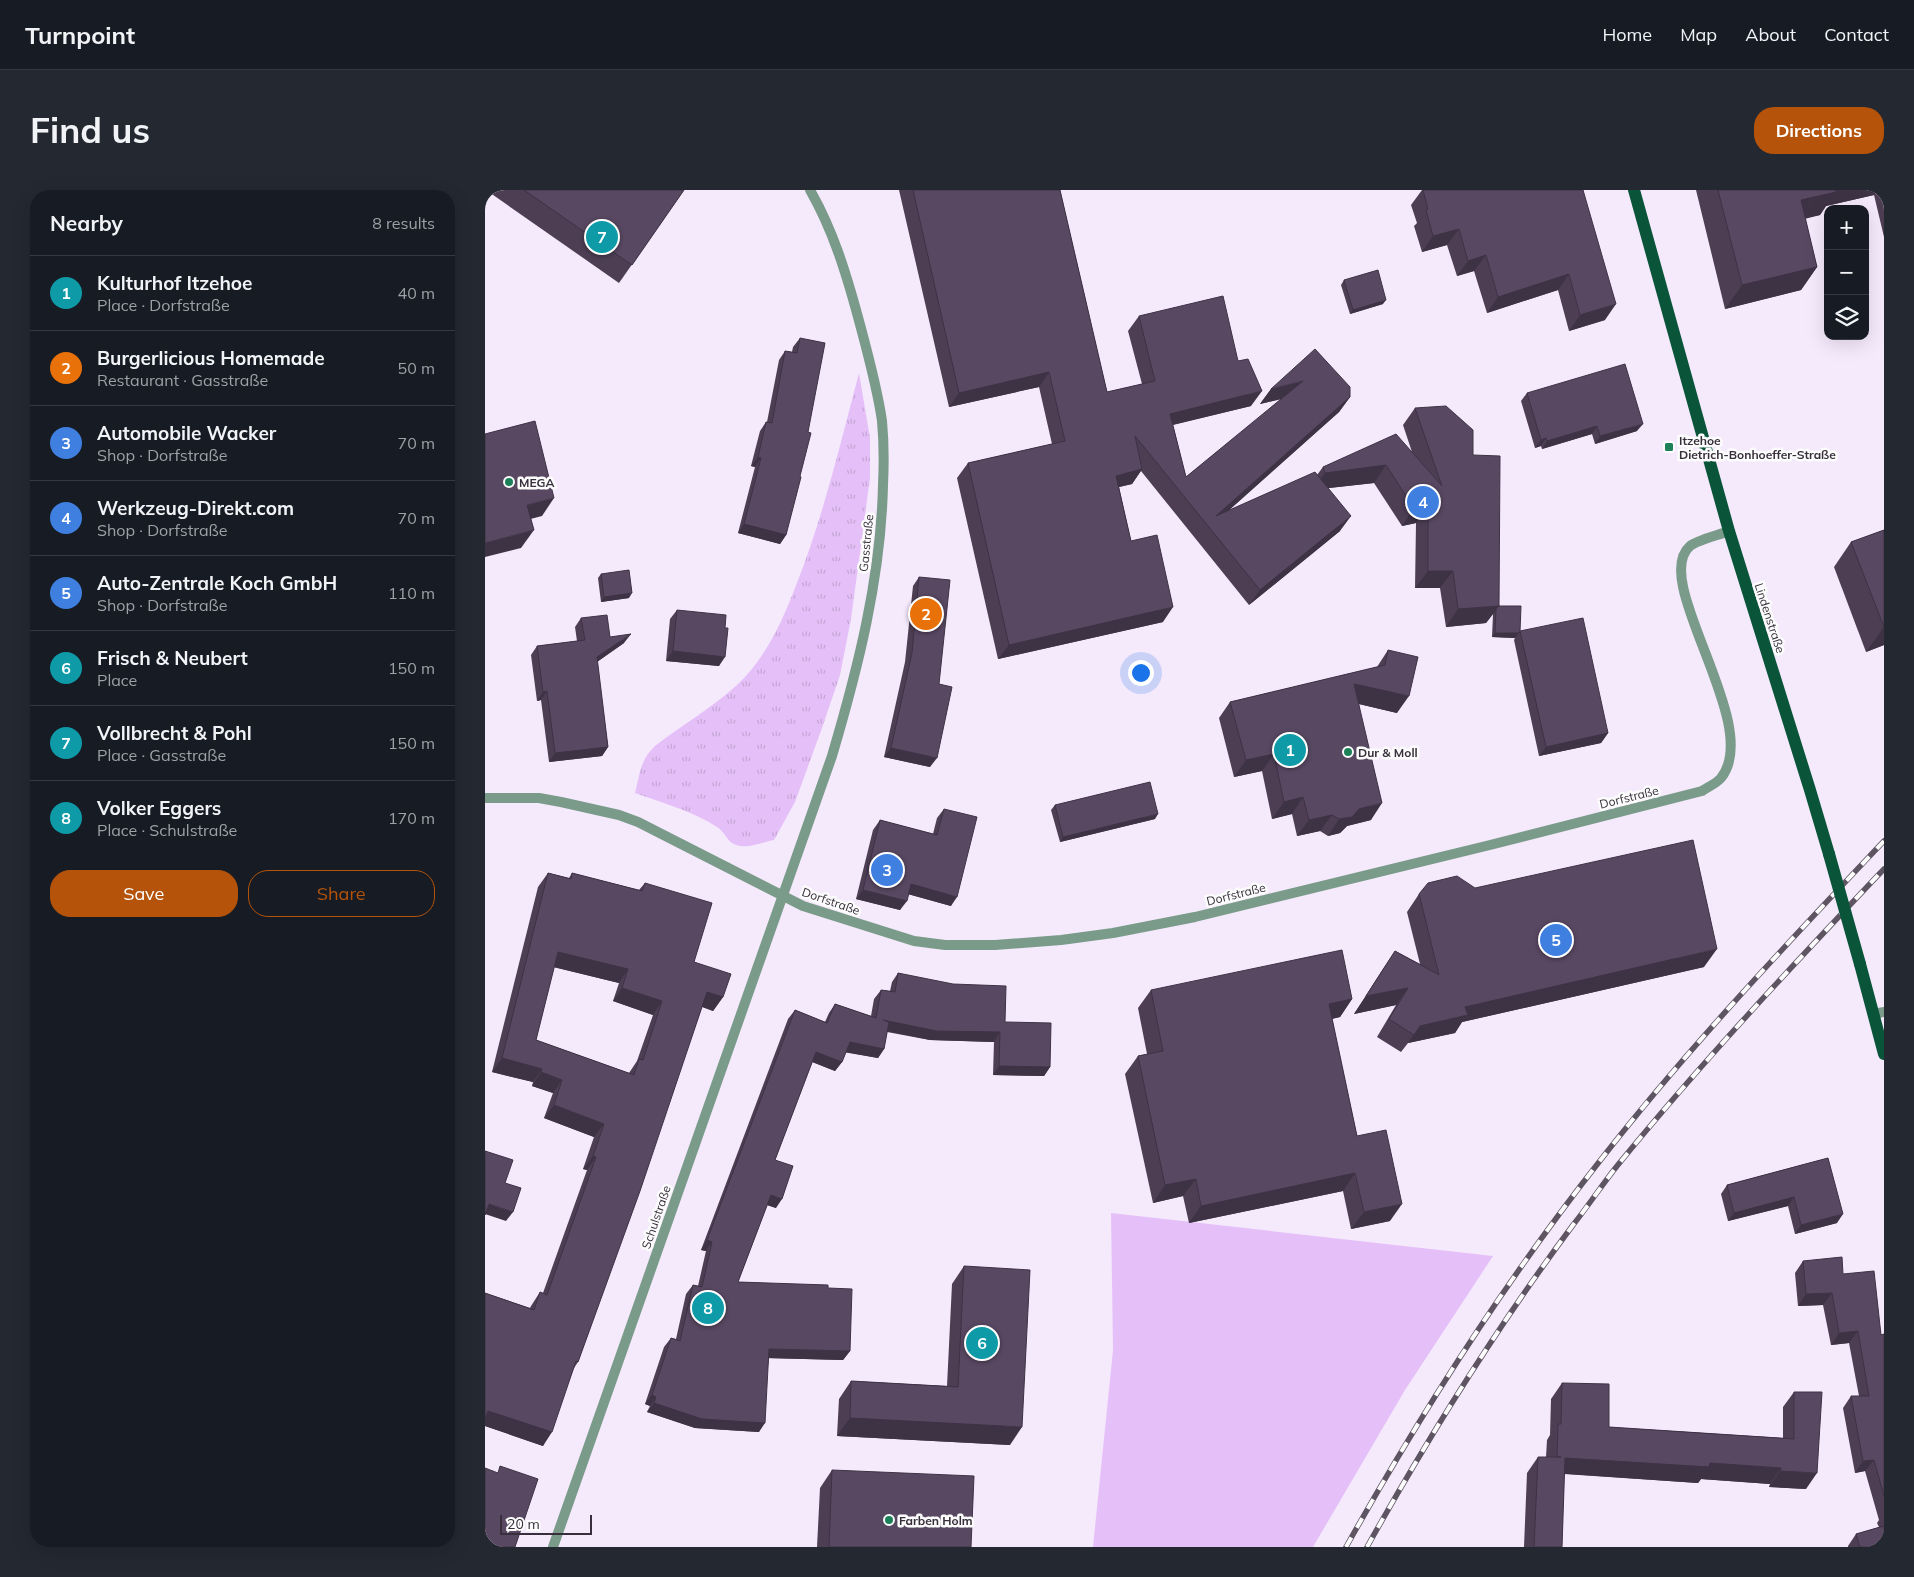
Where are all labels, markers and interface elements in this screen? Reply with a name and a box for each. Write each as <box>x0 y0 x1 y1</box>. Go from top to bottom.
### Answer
text: Turnpoint <box>25 20 135 50</box>
text: Home <box>1602 23 1652 46</box>
text: Map <box>1680 23 1717 46</box>
text: About <box>1745 23 1796 46</box>
text: Contact <box>1824 23 1889 46</box>
button: Directions <box>1754 107 1884 154</box>
text: Find us <box>30 108 150 152</box>
map controls <box>1824 205 1869 340</box>
button: + <box>1824 205 1869 250</box>
text: Nearby <box>50 210 123 236</box>
text: 8 results <box>372 213 435 233</box>
pin: 7 <box>586 218 618 256</box>
button: − <box>1824 250 1869 295</box>
text: Kulturhof Itzehoe <box>97 271 253 295</box>
text: 1 <box>61 283 71 303</box>
text: 40 m <box>398 283 435 303</box>
text: Place · Dorfstraße <box>97 295 230 315</box>
button: layers <box>1824 295 1869 340</box>
text: Burgerlicious Homemade <box>97 346 325 370</box>
text: 2 <box>61 358 71 378</box>
text: 50 m <box>398 358 435 378</box>
text: Restaurant · Gasstraße <box>97 370 268 390</box>
text: Automobile Wacker <box>97 421 276 445</box>
text: 3 <box>61 433 71 453</box>
text: 70 m <box>398 433 435 453</box>
place label: Itzehoe Dietrich-Bonhoeffer-Straße <box>1679 433 1836 462</box>
marker: Itzehoe Dietrich-Bonhoeffer-Straße <box>1663 441 1675 453</box>
text: Shop · Dorfstraße <box>97 445 227 465</box>
place label: MEGA <box>519 475 554 490</box>
marker: MEGA <box>503 476 515 488</box>
pin: 4 <box>1407 483 1439 521</box>
text: Werkzeug-Direkt.com <box>97 496 294 520</box>
text: 4 <box>61 508 71 528</box>
text: 70 m <box>398 508 435 528</box>
street label: Gasstraße <box>856 514 876 572</box>
text: Shop · Dorfstraße <box>97 520 227 540</box>
text: Auto-Zentrale Koch GmbH <box>97 571 337 595</box>
street label: Lindenstraße <box>1752 581 1788 655</box>
text: 5 <box>61 583 71 603</box>
text: 110 m <box>388 583 435 603</box>
text: Shop · Dorfstraße <box>97 595 227 615</box>
pin: 2 <box>910 595 942 633</box>
text: Frisch & Neubert <box>97 646 248 670</box>
text: 6 <box>61 658 71 678</box>
text: 150 m <box>388 658 435 678</box>
your location <box>1128 660 1154 686</box>
text: Place <box>97 670 137 690</box>
text: Vollbrecht & Pohl <box>97 721 252 745</box>
pin: 1 <box>1274 731 1306 769</box>
text: 7 <box>61 733 71 753</box>
text: 150 m <box>388 733 435 753</box>
text: Place · Gasstraße <box>97 745 226 765</box>
place label: Dur & Moll <box>1358 745 1418 760</box>
marker: Dur & Moll <box>1342 746 1354 758</box>
street label: Dorfstraße <box>1598 782 1660 812</box>
text: Volker Eggers <box>97 796 221 820</box>
text: 8 <box>61 808 71 828</box>
text: 170 m <box>388 808 435 828</box>
text: Place · Schulstraße <box>97 820 237 840</box>
pin: 3 <box>871 851 903 889</box>
button: Save <box>50 870 238 917</box>
button: Share <box>248 870 435 917</box>
street label: Dorfstraße <box>1205 879 1267 909</box>
street label: Dorfstraße <box>800 884 862 918</box>
pin: 5 <box>1540 921 1572 959</box>
street label: Schulstraße <box>638 1183 674 1251</box>
pin: 8 <box>692 1289 724 1327</box>
pin: 6 <box>966 1324 998 1362</box>
scale bar <box>500 1512 593 1535</box>
place label: Farben Holm <box>899 1513 973 1528</box>
marker: Farben Holm <box>883 1514 895 1526</box>
text: 20 m <box>507 1515 540 1533</box>

